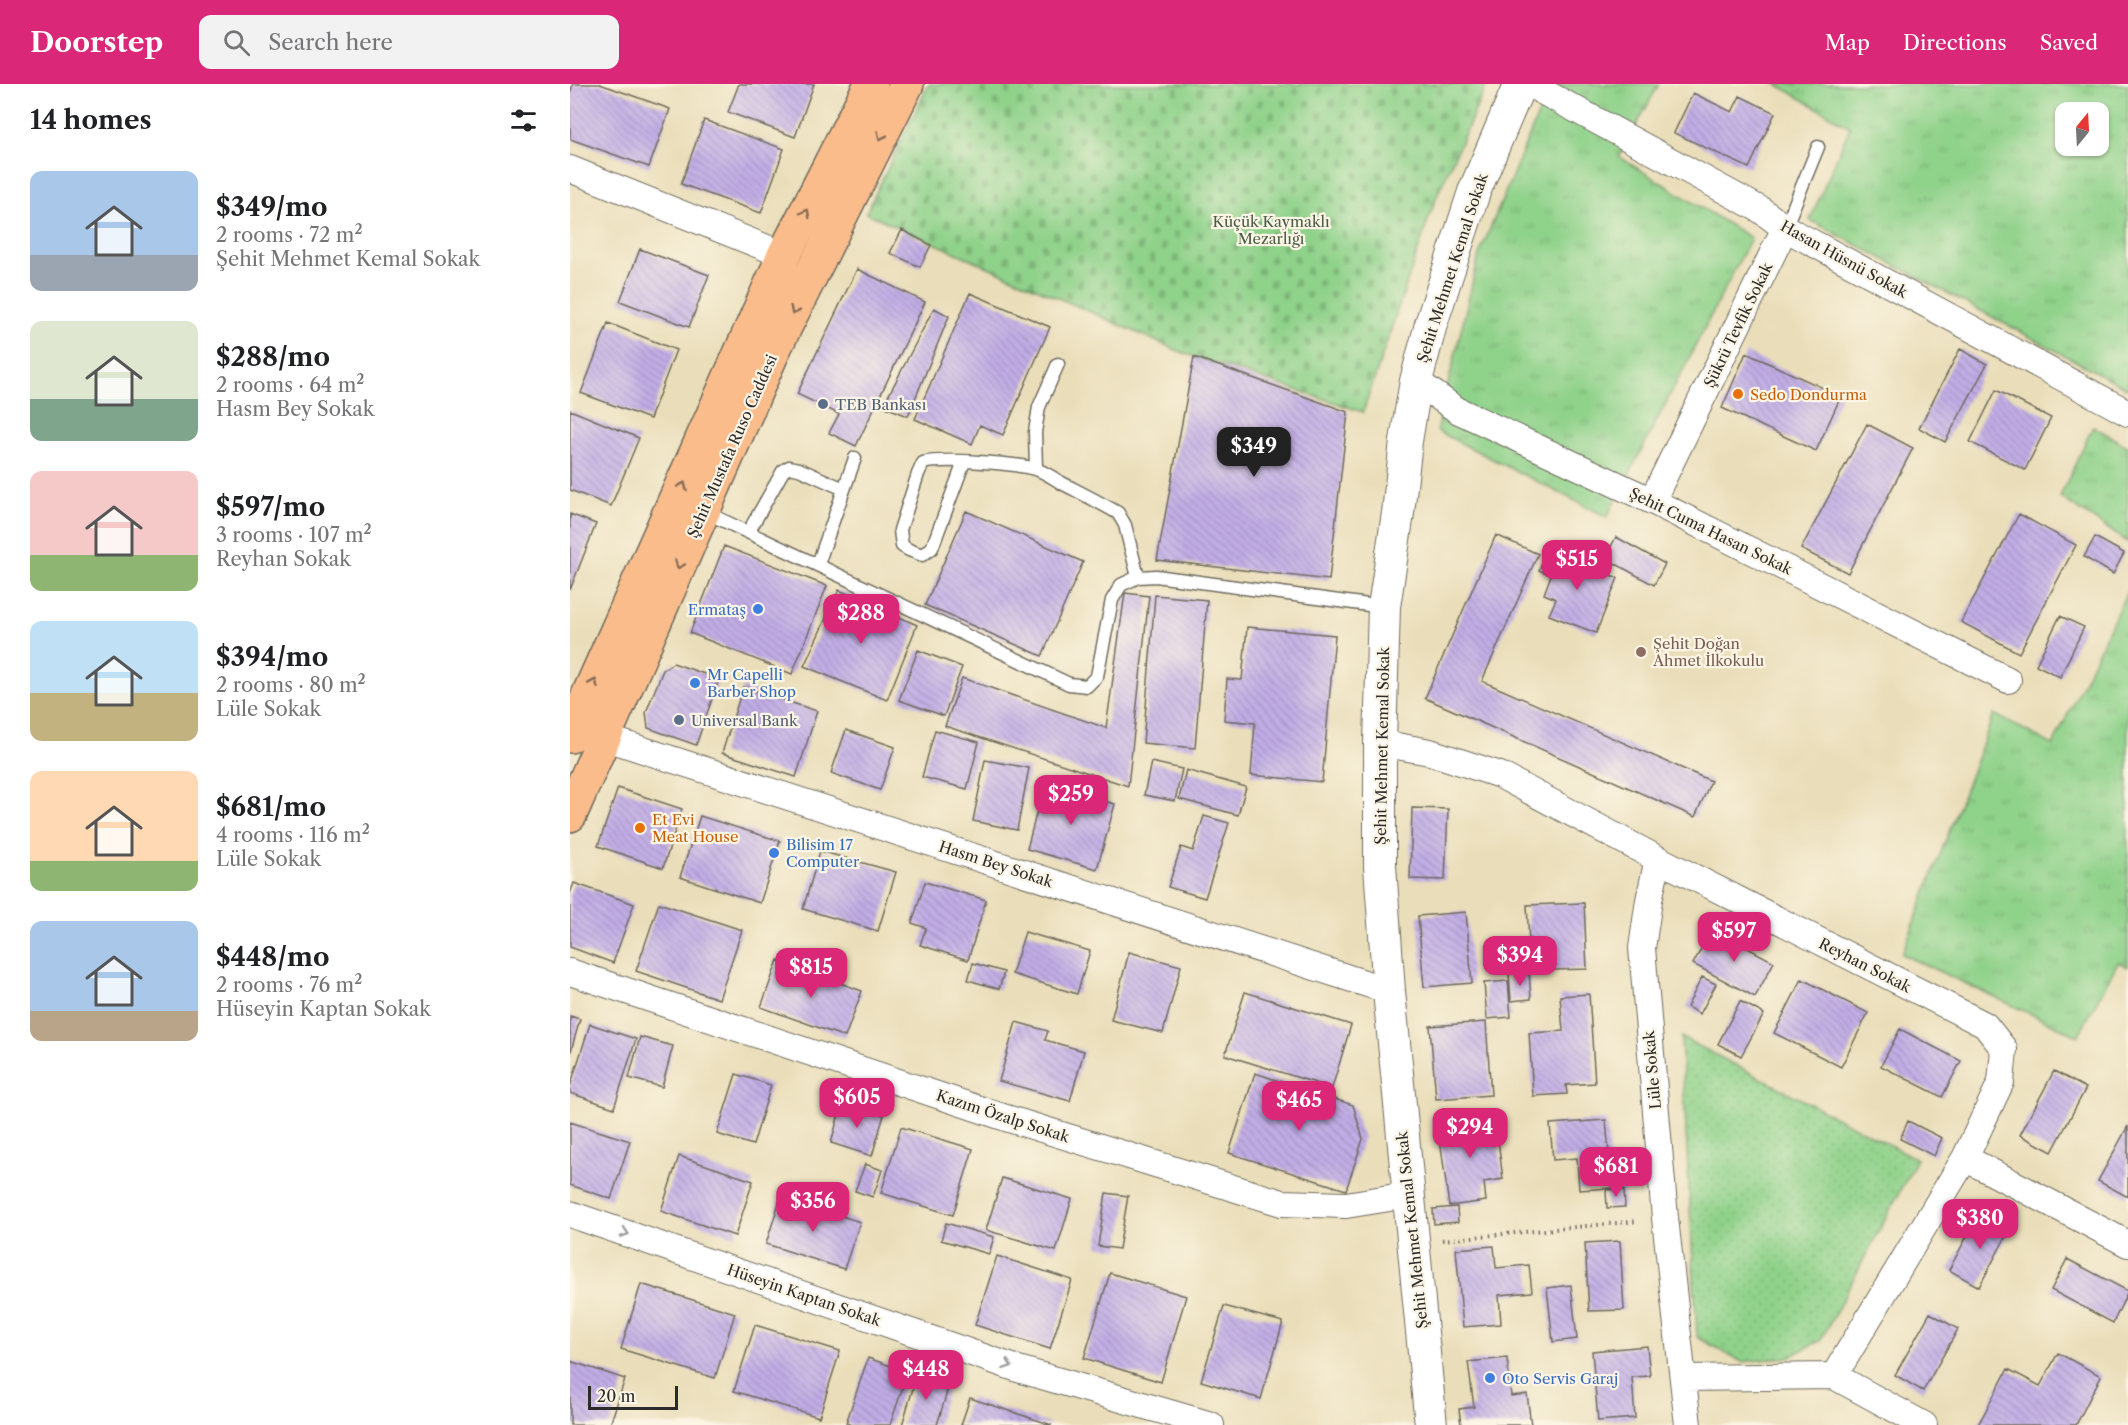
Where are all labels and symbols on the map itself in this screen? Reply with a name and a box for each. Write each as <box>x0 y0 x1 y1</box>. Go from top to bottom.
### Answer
north arrow <box>2055 102 2109 156</box>
one-way arrow <box>876 130 888 141</box>
street label: Şehit Mehmet Kemal Sokak <box>1412 170 1492 365</box>
one-way arrow <box>799 208 810 219</box>
park label: Küçük Kaymaklı Mezarlığı <box>1212 212 1330 248</box>
street label: Hasan Hüsnü Sokak <box>1777 216 1912 302</box>
street label: Şükrü Tevfik Sokak <box>1700 258 1777 391</box>
one-way arrow <box>789 304 801 315</box>
street label: Şehit Mustafa Ruso Caddesi <box>683 351 781 541</box>
place label: Sedo Dondurma <box>1750 385 1867 404</box>
marker: Sedo Dondurma <box>1731 387 1745 401</box>
place label: TEB Bankası <box>835 395 927 414</box>
marker: TEB Bankası <box>816 397 830 411</box>
pin: $349 <box>1218 427 1290 478</box>
one-way arrow <box>676 482 688 493</box>
street label: Şehit Cuma Hasan Sokak <box>1627 483 1797 579</box>
pin: $515 <box>1541 540 1613 591</box>
one-way arrow <box>674 559 686 570</box>
pin: $288 <box>825 594 897 645</box>
place label: Ermataş <box>688 600 746 619</box>
marker: Ermataş <box>751 602 765 616</box>
place label: Şehit Doğan Ahmet İlkokulu <box>1652 634 1764 670</box>
marker: Şehit Doğan Ahmet İlkokulu <box>1634 645 1648 659</box>
street label: Şehit Mehmet Kemal Sokak <box>1371 646 1393 845</box>
place label: Mr Capelli Barber Shop <box>707 665 796 701</box>
marker: Mr Capelli Barber Shop <box>688 676 702 690</box>
one-way arrow <box>587 678 599 689</box>
place label: Universal Bank <box>691 711 799 730</box>
marker: Universal Bank <box>672 713 686 727</box>
pin: $259 <box>1035 775 1107 826</box>
place label: Et Evi Meat House <box>652 810 738 846</box>
marker: Et Evi Meat House <box>633 821 647 835</box>
place label: Bilisim 17 Computer <box>786 835 860 871</box>
street label: Hasm Bey Sokak <box>937 837 1057 892</box>
marker: Bilisim 17 Computer <box>767 846 781 860</box>
pin: $597 <box>1698 912 1770 963</box>
street label: Reyhan Sokak <box>1816 934 1916 997</box>
pin: $394 <box>1484 936 1556 987</box>
pin: $815 <box>775 948 847 999</box>
street label: Lüle Sokak <box>1639 1029 1665 1110</box>
pin: $605 <box>821 1078 893 1129</box>
pin: $465 <box>1263 1081 1335 1132</box>
street label: Kazım Özalp Sokak <box>934 1086 1073 1147</box>
pin: $294 <box>1434 1108 1506 1159</box>
street label: Şehit Mehmet Kemal Sokak <box>1392 1129 1432 1329</box>
pin: $681 <box>1580 1147 1652 1198</box>
pin: $356 <box>777 1182 849 1233</box>
pin: $380 <box>1944 1199 2016 1250</box>
one-way arrow <box>619 1225 630 1238</box>
street label: Hüseyin Kaptan Sokak <box>725 1260 885 1331</box>
pin: $448 <box>890 1350 962 1401</box>
one-way arrow <box>1002 1358 1013 1371</box>
place label: Oto Servis Garaj <box>1502 1369 1618 1388</box>
marker: Oto Servis Garaj <box>1483 1371 1497 1385</box>
scale bar <box>588 1383 678 1410</box>

